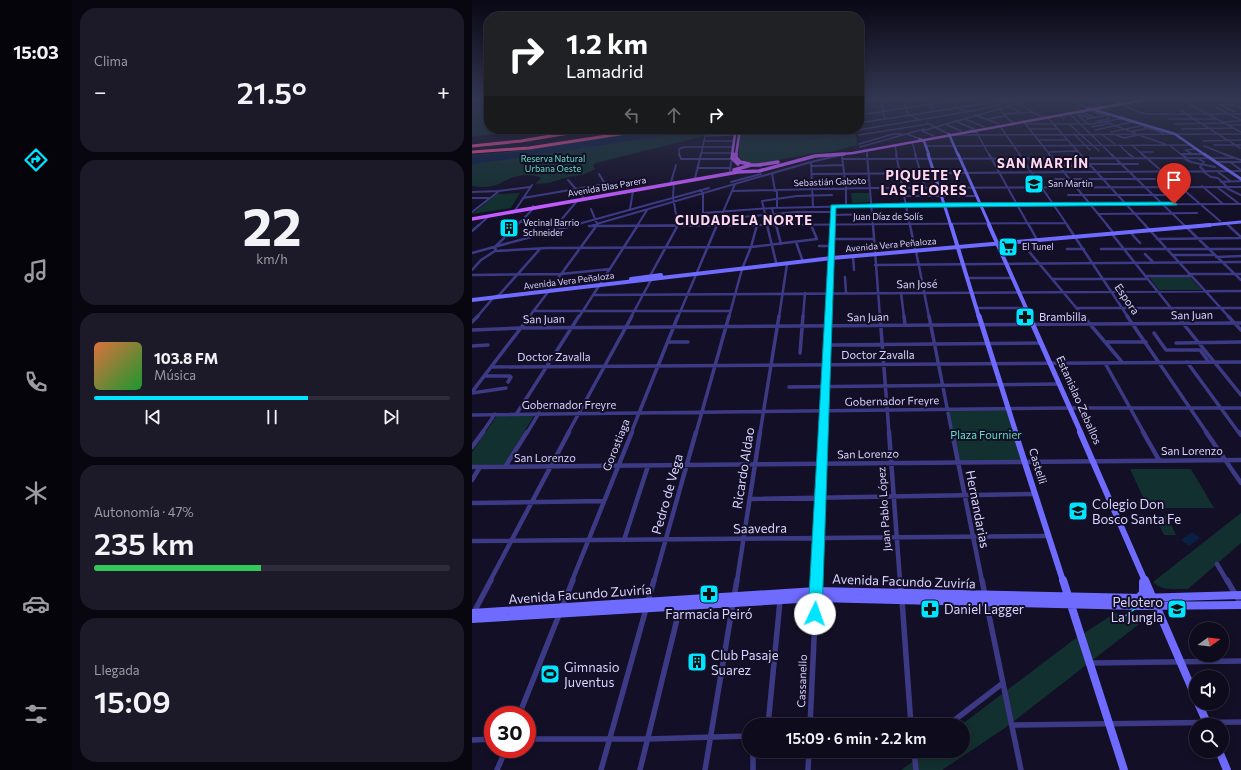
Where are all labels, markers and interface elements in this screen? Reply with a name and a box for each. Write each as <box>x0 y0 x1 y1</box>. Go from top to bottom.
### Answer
text: 1.2 km <box>566 26 648 60</box>
icon: right <box>500 28 552 80</box>
text: 15:03 <box>13 41 59 63</box>
text: Clima <box>94 53 128 69</box>
text: Lamadrid <box>566 60 643 82</box>
text: 21.5° <box>237 73 307 110</box>
text: − <box>94 78 107 105</box>
text: + <box>437 78 450 105</box>
icon: left <box>621 104 643 126</box>
icon: ahead <box>663 104 685 126</box>
icon: right <box>705 104 727 126</box>
icon: directions <box>22 146 50 174</box>
park label: Reserva Natural Urbana Oeste <box>521 153 585 174</box>
district label: SAN MARTÍN <box>997 155 1089 171</box>
pin <box>1157 163 1191 204</box>
district label: PIQUETE Y LAS FLORES <box>880 167 968 198</box>
icon: arrive <box>1163 169 1185 191</box>
school or university icon: San Martin <box>1023 173 1045 195</box>
street label: Avenida Blas Parera <box>567 174 647 199</box>
street label: Sebastián Gaboto <box>794 175 866 188</box>
place label: San Martin <box>1048 178 1093 189</box>
text: 22 <box>242 193 302 257</box>
street label: Juan Díaz de Solís <box>853 211 923 222</box>
district label: CIUDADELA NORTE <box>675 212 813 228</box>
building icon: Vecinal Barrio Schneider <box>498 217 520 239</box>
place label: Vecinal Barrio Schneider <box>523 217 579 238</box>
street label: Avenida Vera Peñaloza <box>845 235 937 254</box>
supermarket icon: El Tunel <box>997 236 1019 258</box>
place label: El Tunel <box>1022 241 1054 252</box>
text: km/h <box>256 251 288 267</box>
icon: music <box>22 257 50 285</box>
street label: Avenida Vera Peñaloza <box>523 269 615 292</box>
street label: San José <box>896 277 938 291</box>
street label: Espora <box>1112 281 1142 317</box>
pharmacy icon: Brambilla <box>1014 306 1036 328</box>
street label: San Juan <box>1171 308 1213 322</box>
street label: San Juan <box>847 310 889 324</box>
place label: Brambilla <box>1039 310 1086 323</box>
street label: San Juan <box>523 312 565 326</box>
street label: Doctor Zavalla <box>841 348 915 361</box>
text: 103.8 FM <box>154 349 218 367</box>
street label: Doctor Zavalla <box>517 350 591 363</box>
street label: Estanislao Zeballos <box>1054 353 1105 446</box>
text: Música <box>154 367 196 383</box>
icon: phone <box>22 368 50 396</box>
street label: Gobernador Freyre <box>845 393 940 408</box>
street label: Gobernador Freyre <box>522 398 616 411</box>
icon: previous <box>142 406 164 428</box>
icon: pause <box>261 406 283 428</box>
icon: next <box>380 406 402 428</box>
street label: Gorostiaga <box>599 417 632 473</box>
street label: Ricardo Aldao <box>729 426 757 510</box>
park label: Plaza Fournier <box>950 428 1022 441</box>
street label: San Lorenzo <box>1161 444 1223 457</box>
street label: San Lorenzo <box>837 446 899 461</box>
street label: Castelli <box>1027 446 1050 486</box>
street label: San Lorenzo <box>514 451 576 464</box>
street label: Pedro de Vega <box>648 452 686 536</box>
street label: Juan Pablo López <box>874 466 894 552</box>
street label: Hernandarias <box>963 469 993 549</box>
icon: climate <box>22 479 50 507</box>
place label: Colegio Don Bosco Santa Fe <box>1092 496 1181 527</box>
school or university icon: Colegio Don Bosco Santa Fe <box>1067 500 1089 522</box>
text: Autonomía · 47% <box>94 504 194 520</box>
street label: Saavedra <box>733 520 787 536</box>
text: 235 km <box>94 524 195 561</box>
street label: Avenida Facundo Zuviría <box>832 570 976 592</box>
street label: Avenida Facundo Zuviría <box>508 581 652 607</box>
pharmacy icon: Farmacia Peiró <box>698 583 720 605</box>
icon: car <box>22 590 50 618</box>
position arrow <box>794 593 836 635</box>
place label: Pelotero La Jungla <box>1111 594 1163 625</box>
pharmacy icon: Daniel Lagger <box>919 598 941 620</box>
school or university icon: Pelotero La Jungla <box>1166 598 1188 620</box>
place label: Daniel Lagger <box>944 601 1024 617</box>
place label: Farmacia Peiró <box>665 606 753 622</box>
north arrow <box>1189 622 1229 662</box>
map controls <box>1189 622 1229 758</box>
place label: Club Pasaje Suarez <box>711 647 779 678</box>
building icon: Club Pasaje Suarez <box>686 651 708 673</box>
street label: Cassanello <box>794 654 809 708</box>
place label: Gimnasio Juventus <box>564 659 620 690</box>
text: Llegada <box>94 662 140 678</box>
sports icon: Gimnasio Juventus <box>539 663 561 685</box>
button: sound <box>1189 670 1229 710</box>
text: 15:09 <box>94 682 171 719</box>
icon: filters <box>22 700 50 728</box>
speed limit sign: 30 <box>484 706 536 758</box>
button: search <box>1189 718 1229 758</box>
text: 15:09 · 6 min · 2.2 km <box>786 729 926 747</box>

